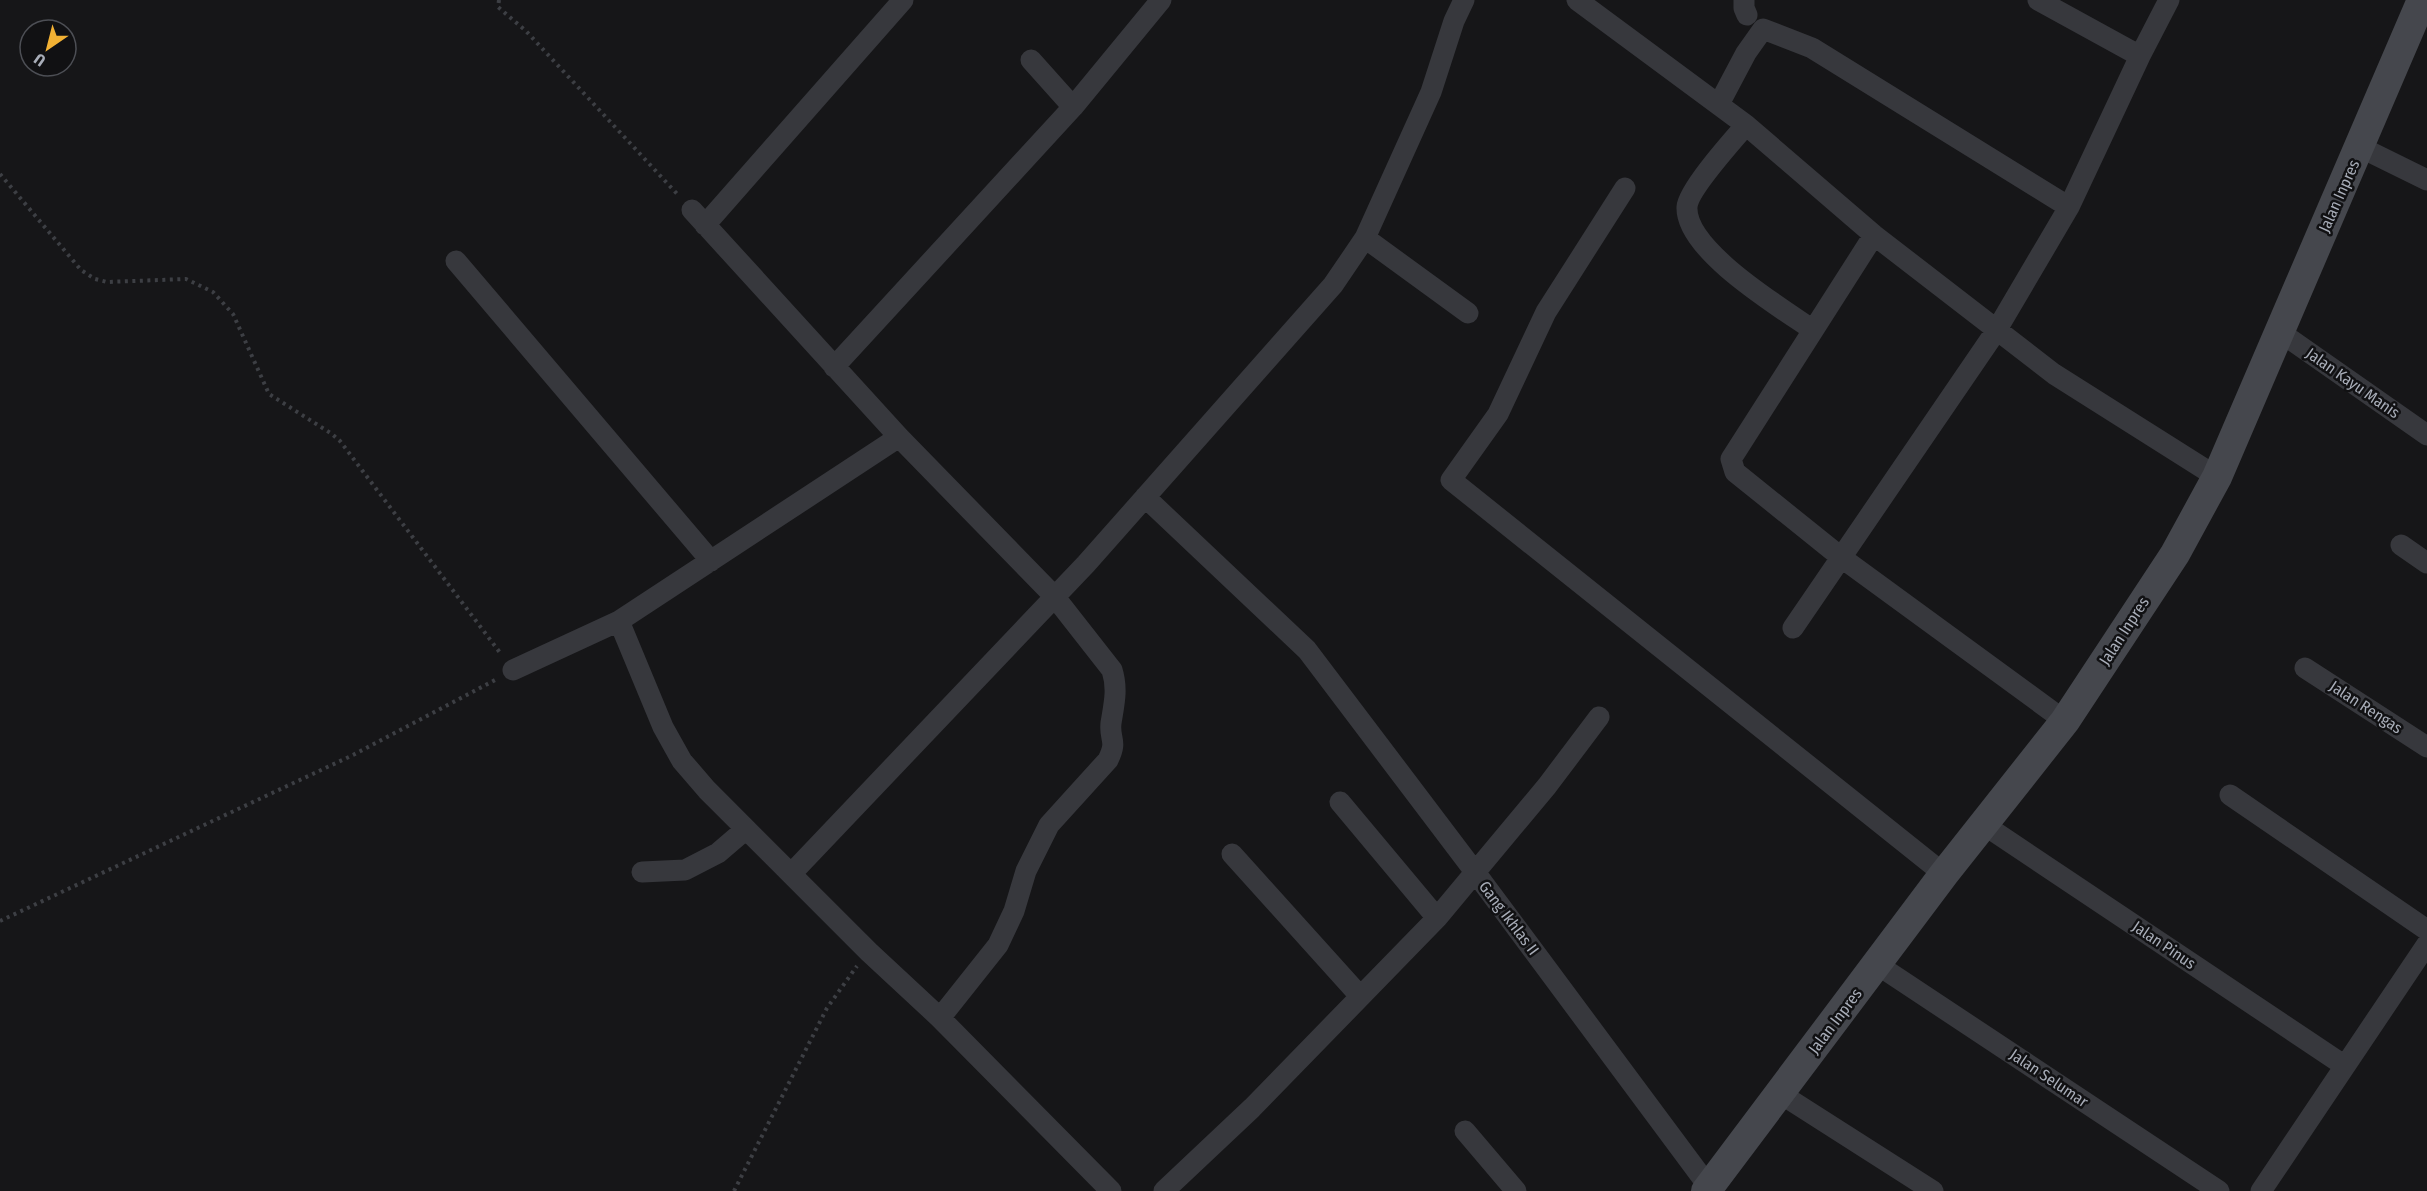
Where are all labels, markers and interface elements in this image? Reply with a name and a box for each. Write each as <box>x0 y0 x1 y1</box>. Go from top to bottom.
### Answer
north arrow <box>18 18 78 78</box>
text: U <box>30 49 49 70</box>
street label: Jalan Inpres <box>2315 157 2363 235</box>
street label: Jalan Kayu Manis <box>2303 344 2404 422</box>
street label: Jalan Inpres <box>2095 593 2153 669</box>
street label: Jalan Rengas <box>2326 676 2406 738</box>
street label: Gang Ikhlas II <box>1475 877 1543 959</box>
street label: Jalan Pinus <box>2129 917 2199 973</box>
street label: Jalan Inpres <box>1804 984 1866 1058</box>
street label: Jalan Selumar <box>2006 1045 2092 1111</box>

